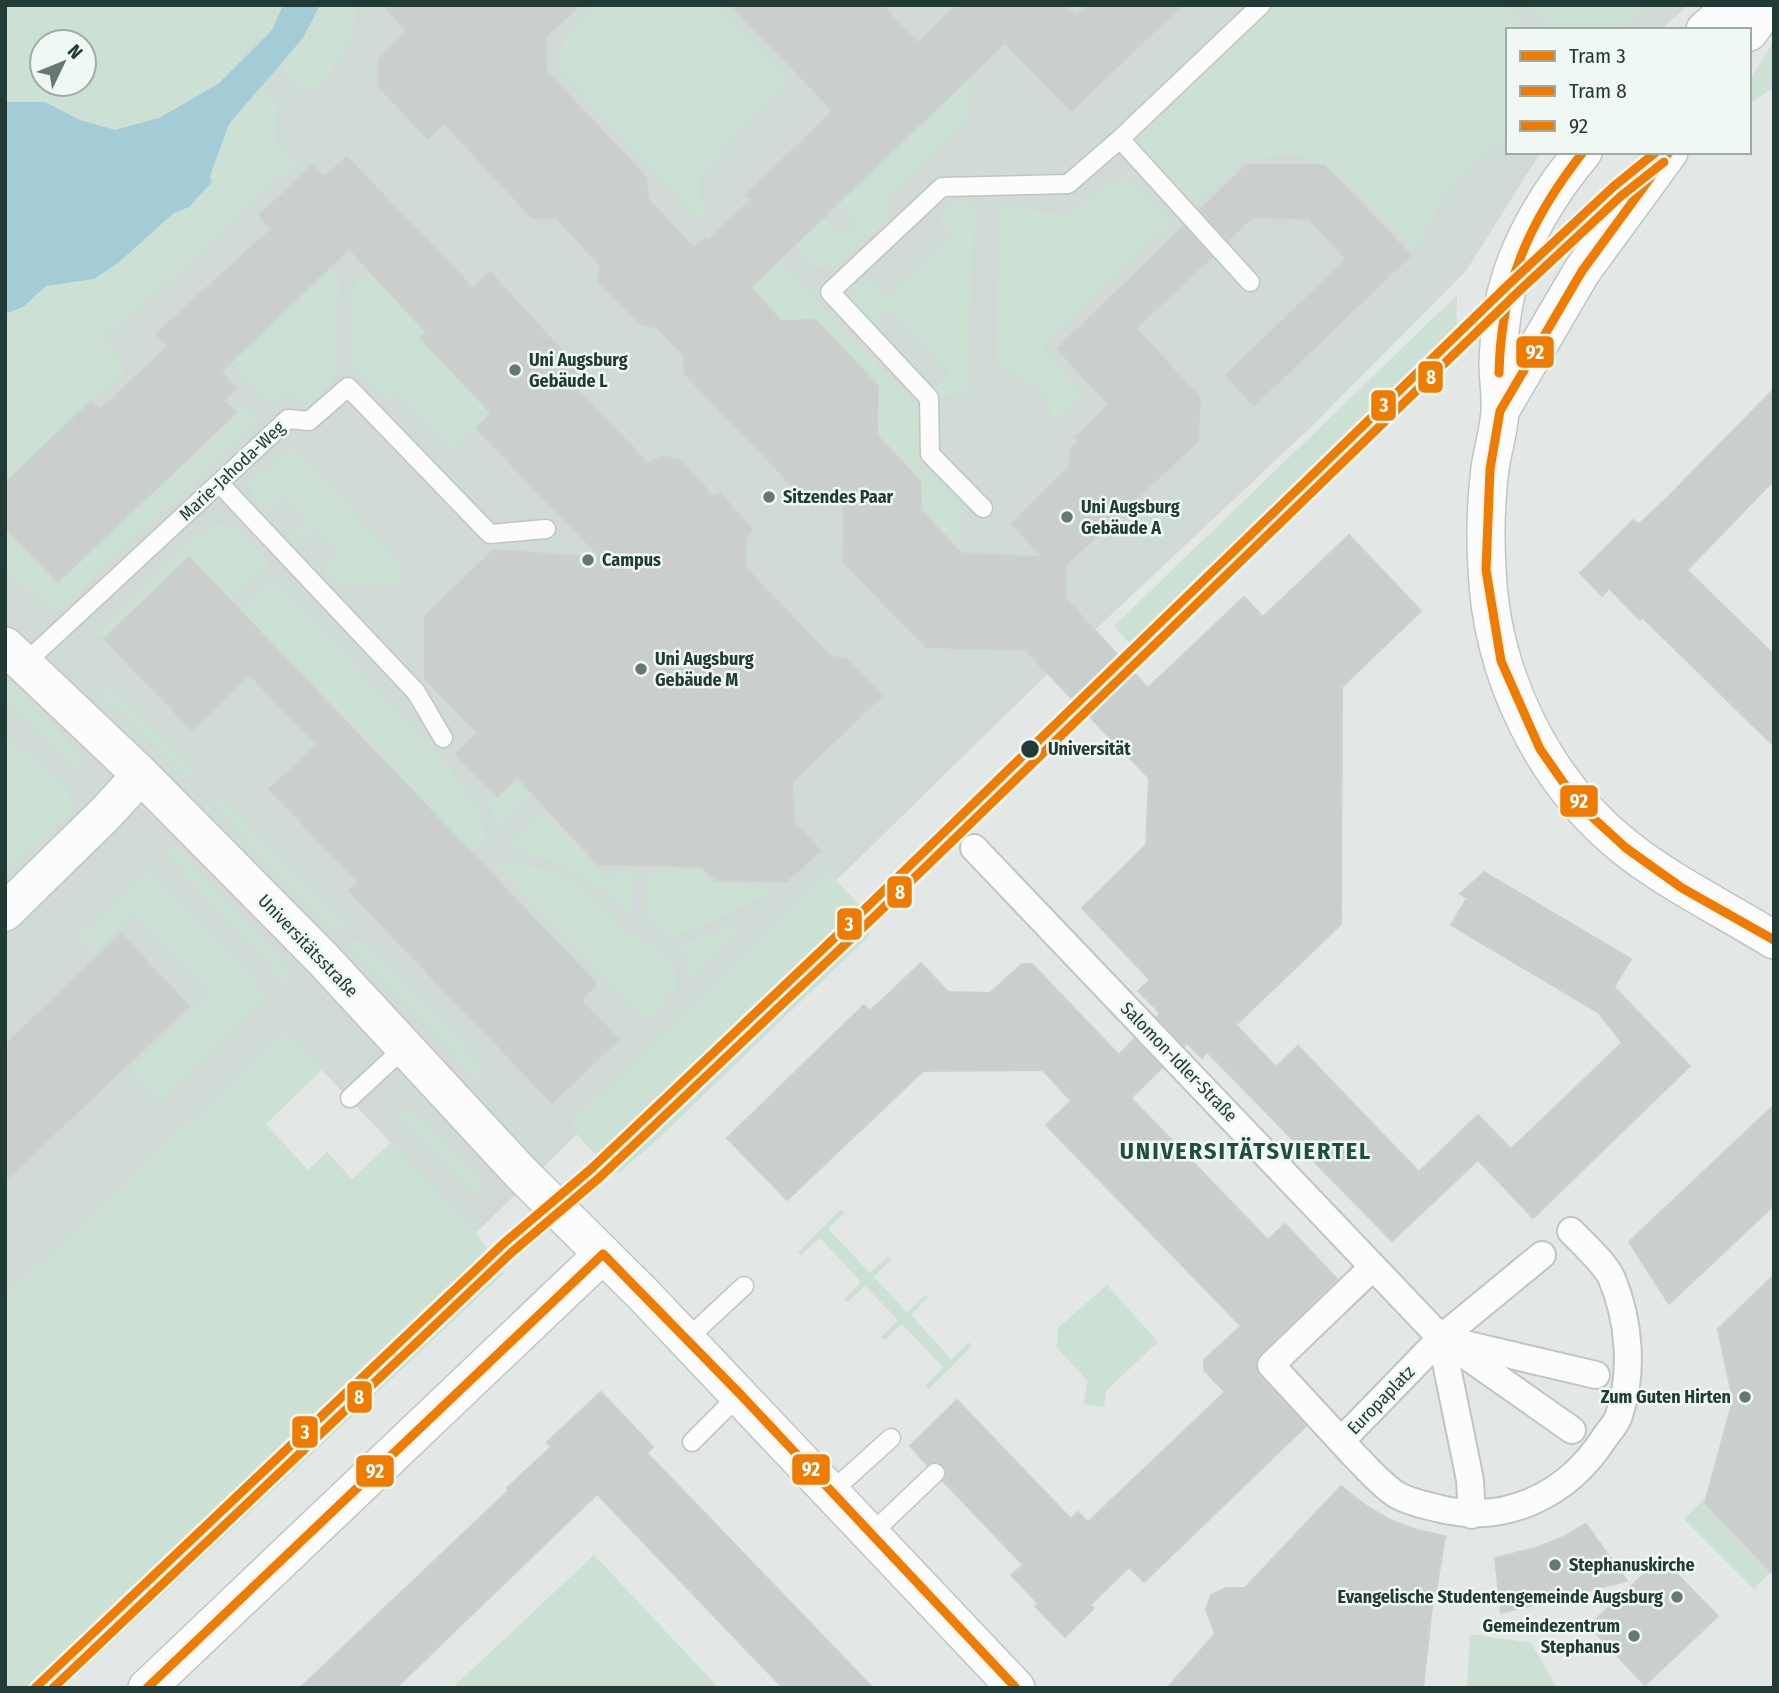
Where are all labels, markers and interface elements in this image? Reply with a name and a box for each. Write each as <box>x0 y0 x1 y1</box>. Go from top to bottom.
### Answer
north arrow <box>28 28 98 98</box>
legend <box>1506 28 1751 154</box>
text: N <box>63 40 87 64</box>
text: Tram 3 <box>1569 43 1626 69</box>
text: Tram 8 <box>1569 78 1627 104</box>
text: 92 <box>1569 113 1588 139</box>
line badge: 92 <box>1515 335 1555 369</box>
text: 92 <box>1526 341 1544 364</box>
place label: Uni Augsburg Gebäude L <box>529 349 628 392</box>
line badge: 8 <box>1417 360 1444 394</box>
marker: Uni Augsburg Gebäude L <box>507 362 523 378</box>
text: 8 <box>1426 366 1436 389</box>
line badge: 3 <box>1370 389 1397 422</box>
text: 3 <box>1379 394 1389 417</box>
street label: Marie-Jahoda-Weg <box>175 416 290 525</box>
place label: Sitzendes Paar <box>783 486 894 508</box>
marker: Sitzendes Paar <box>761 489 777 505</box>
place label: Uni Augsburg Gebäude A <box>1081 496 1180 539</box>
marker: Uni Augsburg Gebäude A <box>1059 509 1075 525</box>
place label: Campus <box>602 549 661 571</box>
marker: Campus <box>580 552 596 568</box>
place label: Uni Augsburg Gebäude M <box>655 648 754 691</box>
marker: Uni Augsburg Gebäude M <box>633 661 649 677</box>
marker: Universität <box>1019 738 1041 760</box>
place label: Universität <box>1048 738 1131 760</box>
line badge: 92 <box>1559 784 1599 818</box>
text: 92 <box>1570 790 1588 813</box>
line badge: 8 <box>886 875 913 909</box>
text: 8 <box>895 881 905 904</box>
street label: Universitätsstraße <box>253 890 363 1002</box>
line badge: 3 <box>836 907 863 941</box>
text: 3 <box>844 913 854 936</box>
street label: Salomon-Idler-Straße <box>1116 997 1242 1127</box>
district label: UNIVERSITÄTSVIERTEL <box>1120 1137 1372 1165</box>
street label: Europaplatz <box>1343 1361 1419 1439</box>
line badge: 8 <box>346 1380 373 1414</box>
text: 8 <box>354 1386 364 1409</box>
place label: Zum Guten Hirten <box>1601 1386 1731 1408</box>
marker: Zum Guten Hirten <box>1737 1389 1753 1405</box>
line badge: 3 <box>291 1415 319 1449</box>
text: 3 <box>300 1421 310 1444</box>
line badge: 92 <box>791 1453 831 1486</box>
line badge: 92 <box>355 1454 395 1488</box>
text: 92 <box>802 1458 820 1481</box>
text: 92 <box>366 1460 384 1483</box>
place label: Stephanuskirche <box>1569 1554 1695 1576</box>
marker: Stephanuskirche <box>1547 1557 1563 1573</box>
place label: Evangelische Studentengemeinde Augsburg <box>1338 1586 1663 1608</box>
marker: Evangelische Studentengemeinde Augsburg <box>1669 1589 1685 1605</box>
place label: Gemeindezentrum Stephanus <box>1483 1615 1620 1658</box>
marker: Gemeindezentrum Stephanus <box>1626 1628 1642 1644</box>

